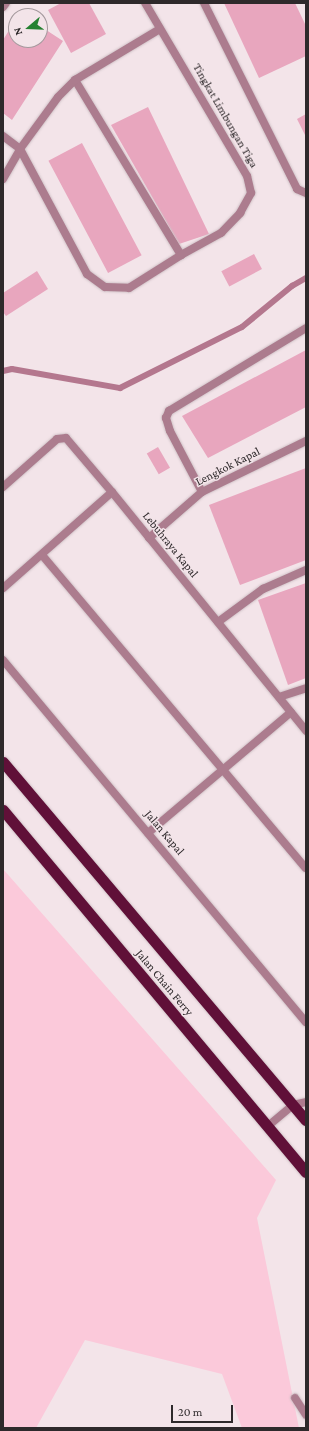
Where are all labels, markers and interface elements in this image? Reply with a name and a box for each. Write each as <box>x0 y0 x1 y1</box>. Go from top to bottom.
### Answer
north arrow <box>8 8 48 48</box>
text: N <box>11 26 24 37</box>
street label: Tingkat Limbungan Tiga <box>189 61 261 171</box>
street label: Lengkok Kapal <box>193 445 263 489</box>
street label: Lebuhraya Kapal <box>139 509 201 581</box>
street label: Jalan Kapal <box>141 808 187 858</box>
street label: Jalan Chain Ferry <box>132 947 196 1019</box>
scale bar <box>173 1397 235 1423</box>
text: 20 m <box>178 1405 202 1419</box>

